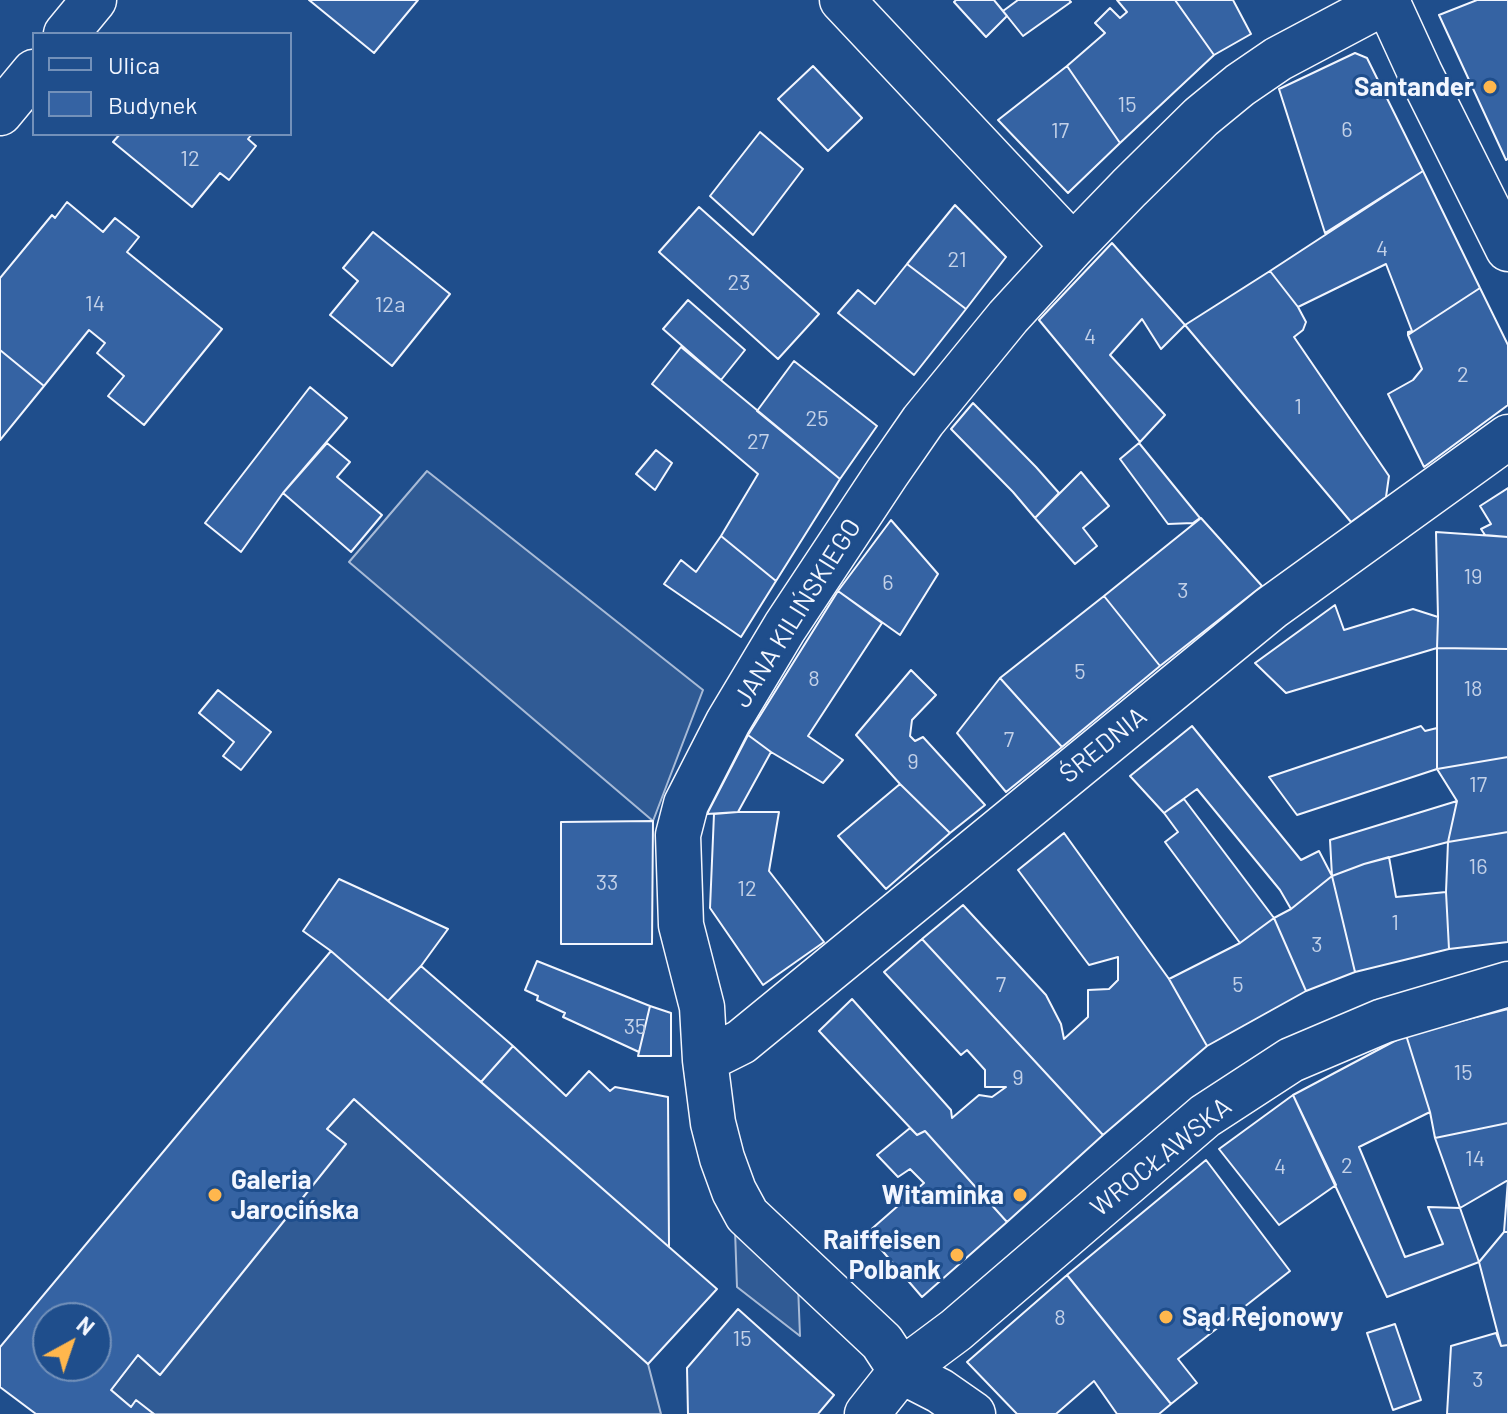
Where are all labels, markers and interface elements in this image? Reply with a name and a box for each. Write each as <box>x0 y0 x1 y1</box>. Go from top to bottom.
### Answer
legend <box>32 32 292 136</box>
text: Ulica <box>108 50 160 79</box>
place label: Santander <box>1354 71 1474 103</box>
marker: Santander <box>1481 78 1499 96</box>
text: Budynek <box>108 90 197 119</box>
house number: 15 <box>1117 92 1137 118</box>
house number: 6 <box>1341 117 1353 143</box>
house number: 17 <box>1051 118 1069 144</box>
house number: 12 <box>180 146 200 172</box>
house number: 4 <box>1376 236 1388 262</box>
house number: 21 <box>947 247 967 273</box>
house number: 23 <box>728 270 750 296</box>
house number: 14 <box>85 291 105 317</box>
house number: 12a <box>375 292 405 318</box>
house number: 4 <box>1084 324 1096 350</box>
house number: 2 <box>1457 362 1469 388</box>
house number: 1 <box>1294 394 1302 420</box>
house number: 25 <box>805 406 829 432</box>
house number: 27 <box>747 429 769 455</box>
street label: JANA KILIŃSKIEGO <box>726 513 868 713</box>
house number: 19 <box>1463 564 1483 590</box>
house number: 6 <box>882 570 894 596</box>
house number: 3 <box>1177 578 1189 604</box>
house number: 5 <box>1074 659 1086 685</box>
house number: 8 <box>808 666 820 692</box>
house number: 18 <box>1463 676 1483 702</box>
street label: ŚREDNIA <box>1053 700 1153 790</box>
house number: 7 <box>1004 727 1014 753</box>
house number: 9 <box>907 749 919 775</box>
house number: 17 <box>1469 772 1487 798</box>
house number: 16 <box>1468 854 1488 880</box>
house number: 33 <box>596 870 618 896</box>
house number: 12 <box>737 876 757 902</box>
house number: 1 <box>1391 910 1399 936</box>
house number: 3 <box>1311 932 1323 958</box>
house number: 7 <box>996 972 1006 998</box>
house number: 5 <box>1232 972 1244 998</box>
house number: 35 <box>624 1014 646 1040</box>
house number: 15 <box>1453 1060 1473 1086</box>
house number: 9 <box>1012 1065 1024 1091</box>
street label: WROCŁAWSKA <box>1084 1091 1238 1223</box>
house number: 14 <box>1465 1146 1485 1172</box>
house number: 2 <box>1341 1153 1353 1179</box>
house number: 4 <box>1274 1154 1286 1180</box>
place label: Galeria Jarocińska <box>231 1164 359 1226</box>
place label: Witaminka <box>881 1179 1004 1211</box>
marker: Galeria Jarocińska <box>206 1186 224 1204</box>
marker: Witaminka <box>1011 1186 1029 1204</box>
place label: Raiffeisen Polbank <box>823 1224 941 1286</box>
marker: Raiffeisen Polbank <box>948 1246 966 1264</box>
place label: Sąd Rejonowy <box>1182 1301 1343 1333</box>
north arrow <box>32 1302 112 1382</box>
house number: 8 <box>1054 1305 1066 1331</box>
marker: Sąd Rejonowy <box>1157 1308 1175 1326</box>
text: N <box>72 1310 100 1340</box>
house number: 15 <box>732 1326 752 1352</box>
house number: 3 <box>1472 1367 1484 1393</box>

